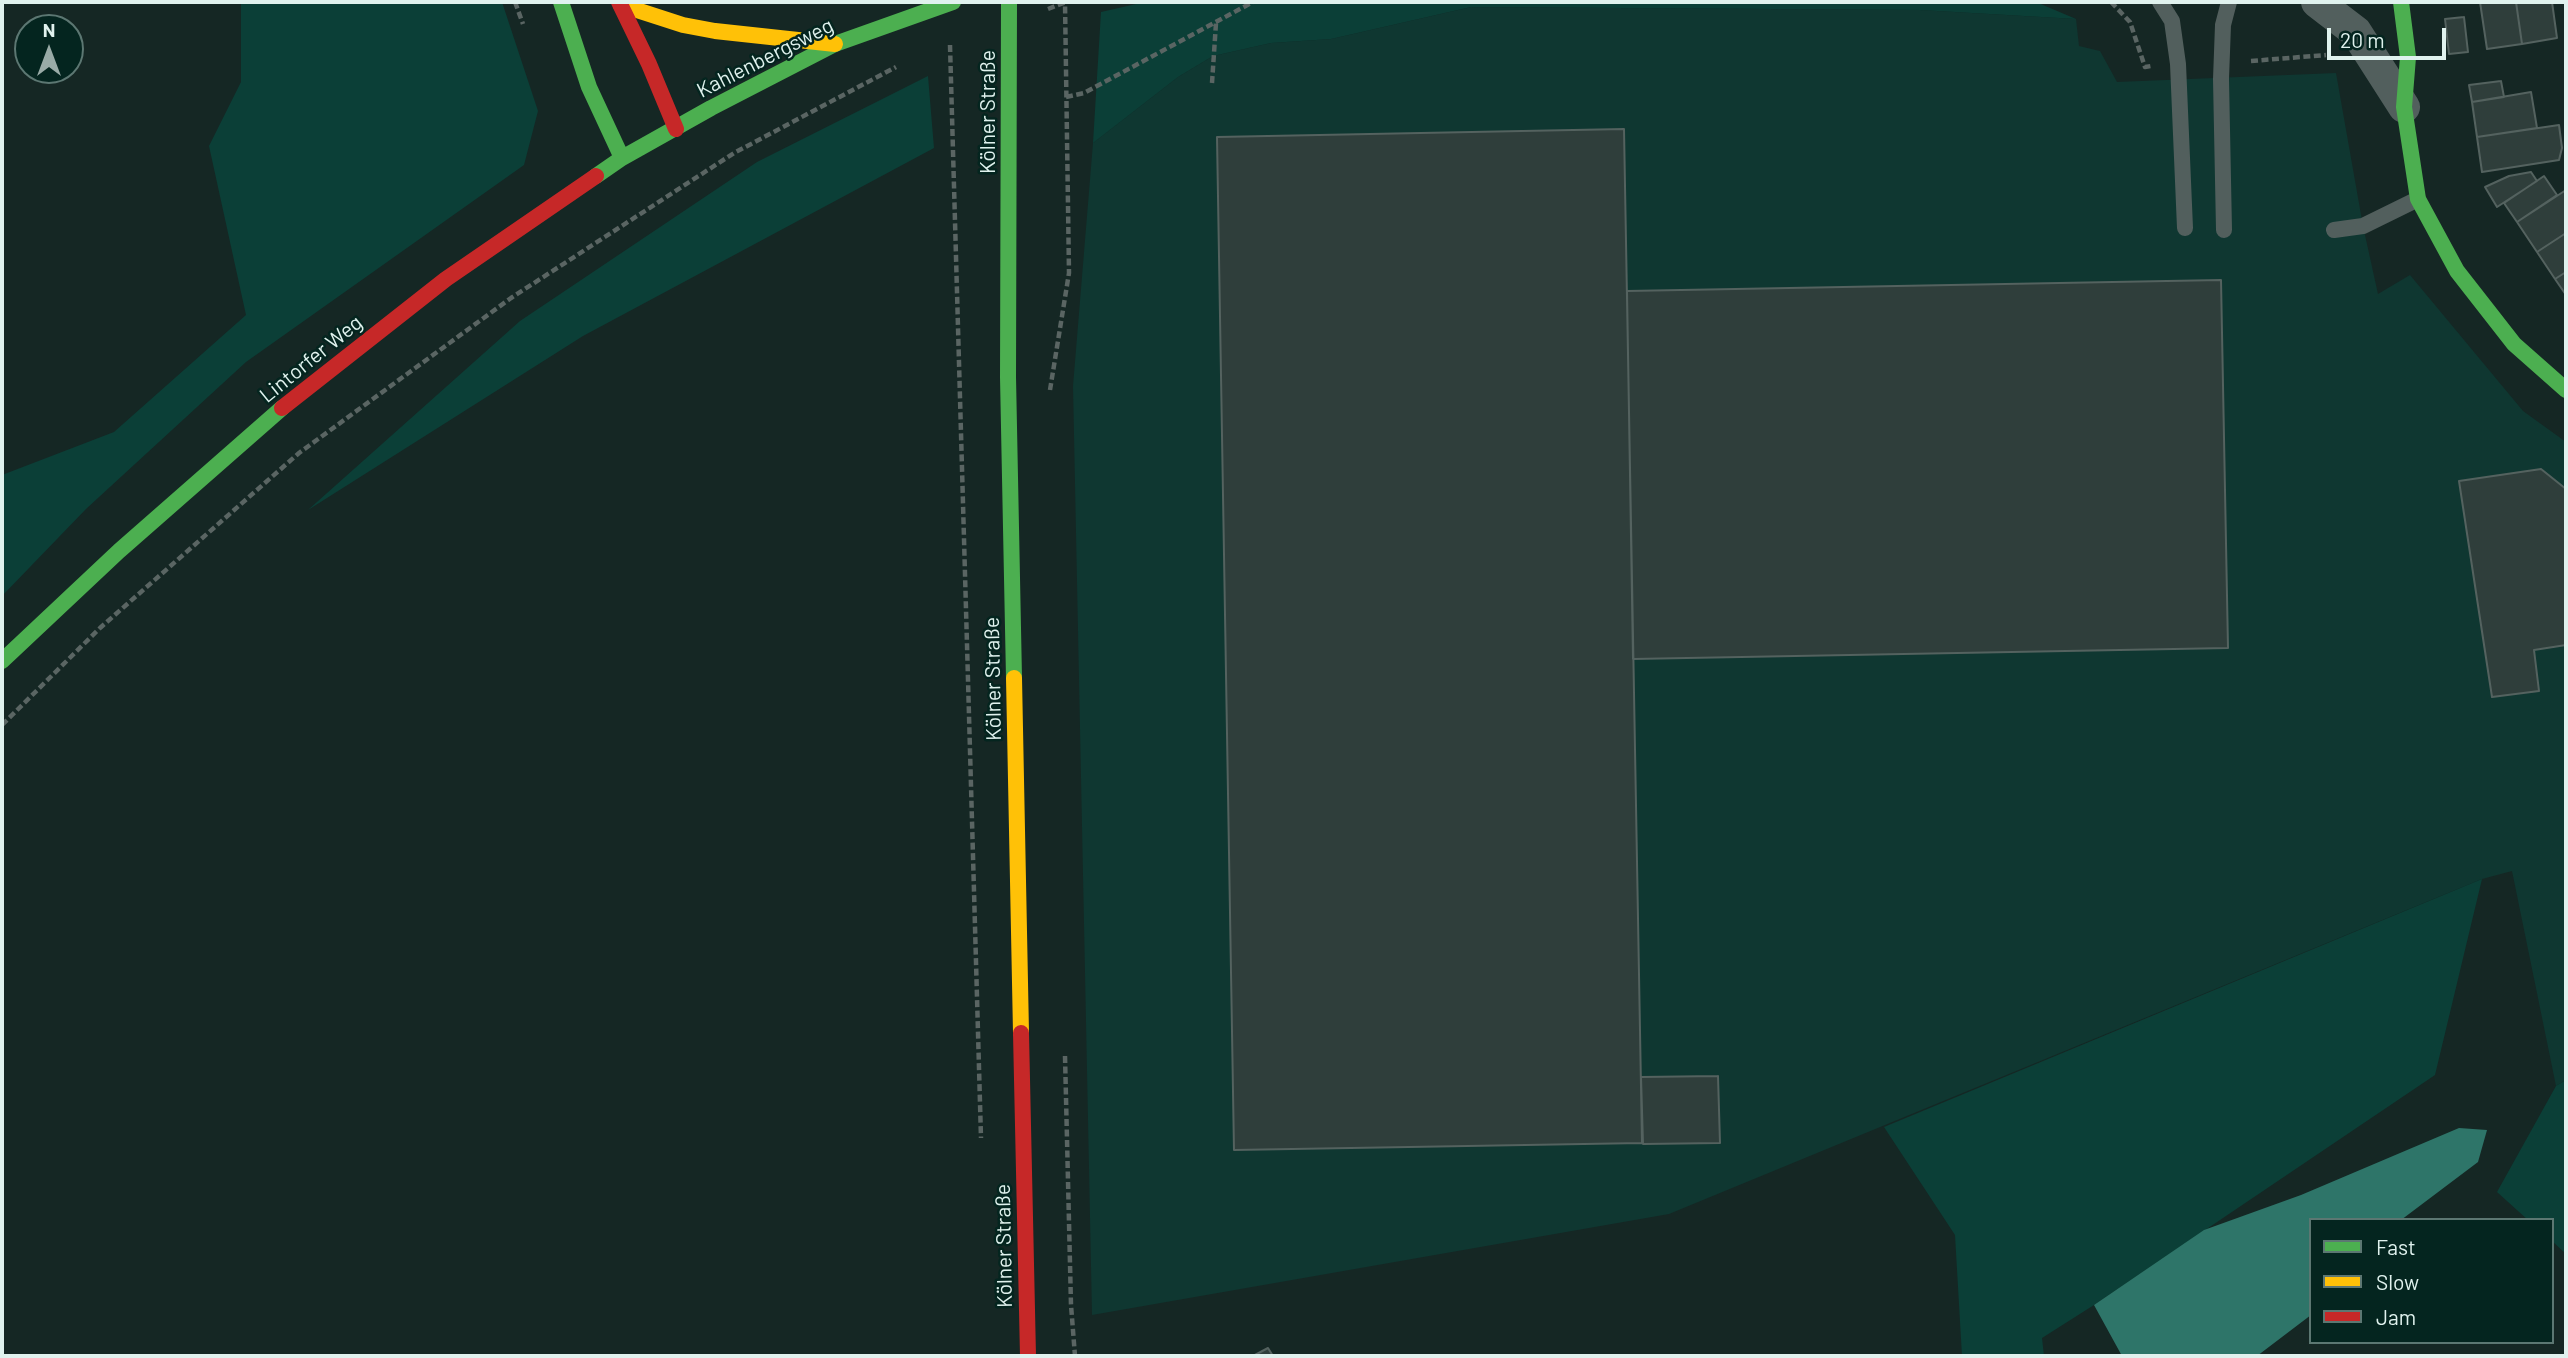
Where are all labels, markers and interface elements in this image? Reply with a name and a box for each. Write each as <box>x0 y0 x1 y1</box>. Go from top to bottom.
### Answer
street label: Kahlenbergsweg <box>693 13 837 103</box>
north arrow <box>14 14 84 84</box>
scale bar <box>2330 14 2449 58</box>
text: N <box>43 18 55 41</box>
text: 20 m <box>2340 27 2385 52</box>
street label: Kölner Straße <box>975 50 1001 174</box>
street label: Lintorfer Weg <box>255 310 367 408</box>
street label: Kölner Straße <box>979 617 1007 741</box>
street label: Kölner Straße <box>990 1184 1018 1308</box>
legend <box>2309 1218 2554 1344</box>
text: Fast <box>2376 1234 2416 1259</box>
text: Slow <box>2376 1269 2419 1294</box>
text: Jam <box>2376 1304 2416 1329</box>

